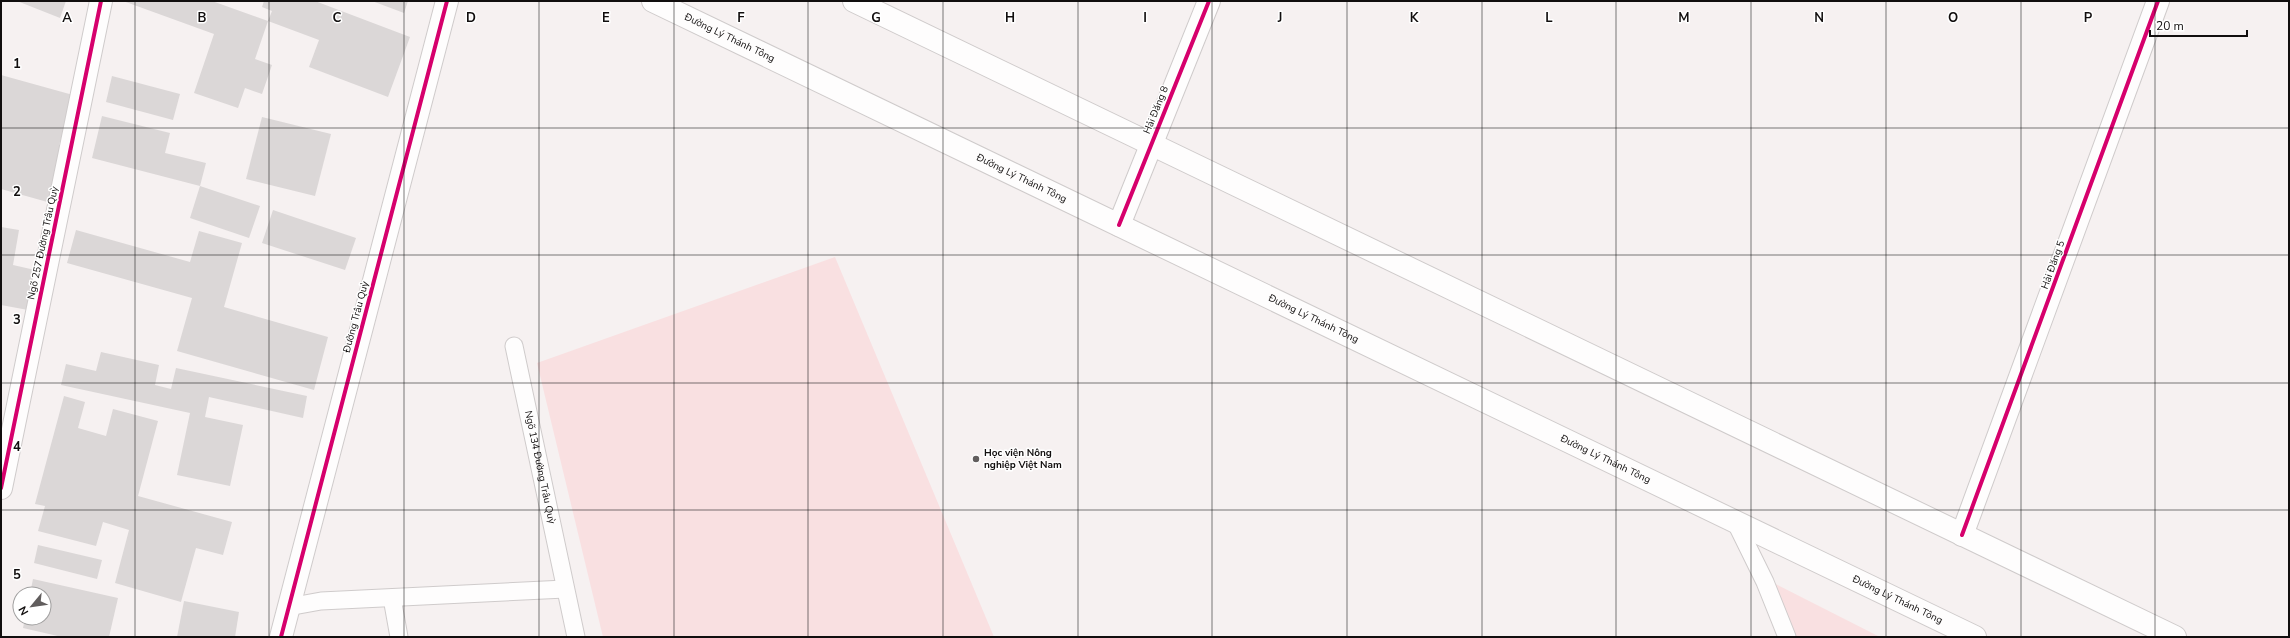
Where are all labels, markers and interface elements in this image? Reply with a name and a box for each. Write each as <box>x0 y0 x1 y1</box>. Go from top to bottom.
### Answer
text: A <box>62 9 72 27</box>
text: B <box>198 9 207 27</box>
text: C <box>333 9 342 27</box>
text: D <box>466 9 476 27</box>
text: E <box>602 9 610 27</box>
text: F <box>737 9 745 27</box>
text: G <box>871 9 881 27</box>
text: H <box>1005 9 1015 27</box>
text: I <box>1143 9 1147 27</box>
text: J <box>1277 9 1282 27</box>
text: K <box>1410 9 1419 27</box>
text: L <box>1545 9 1553 27</box>
text: M <box>1678 9 1690 27</box>
text: N <box>1814 9 1824 27</box>
text: O <box>1948 9 1958 27</box>
text: P <box>2084 9 2093 27</box>
street label: Đường Lý Thánh Tông <box>681 10 777 66</box>
scale bar <box>2150 12 2247 38</box>
text: 20 m <box>2156 18 2184 34</box>
text: 1 <box>13 55 21 73</box>
street label: Hải Đăng 8 <box>1140 84 1172 136</box>
street label: Đường Lý Thánh Tông <box>973 150 1069 206</box>
text: 2 <box>13 183 21 201</box>
street label: Ngõ 257 Đường Trâu Quỳ <box>24 184 62 301</box>
street label: Hải Đăng 5 <box>2038 239 2068 291</box>
street label: Đường Trâu Quỳ <box>339 279 372 355</box>
street label: Đường Lý Thánh Tông <box>1265 291 1361 347</box>
text: 3 <box>13 311 21 329</box>
street label: Ngõ 134 Đường Trâu Quỳ <box>521 409 559 526</box>
street label: Đường Lý Thánh Tông <box>1557 431 1653 487</box>
text: 4 <box>13 438 21 456</box>
place label: Học viện Nông nghiệp Việt Nam <box>984 446 1062 472</box>
marker: Học viện Nông nghiệp Việt Nam <box>971 454 981 464</box>
text: 5 <box>13 566 21 584</box>
street label: Đường Lý Thánh Tông <box>1849 572 1945 627</box>
north arrow <box>12 586 52 626</box>
text: N <box>15 603 32 618</box>

